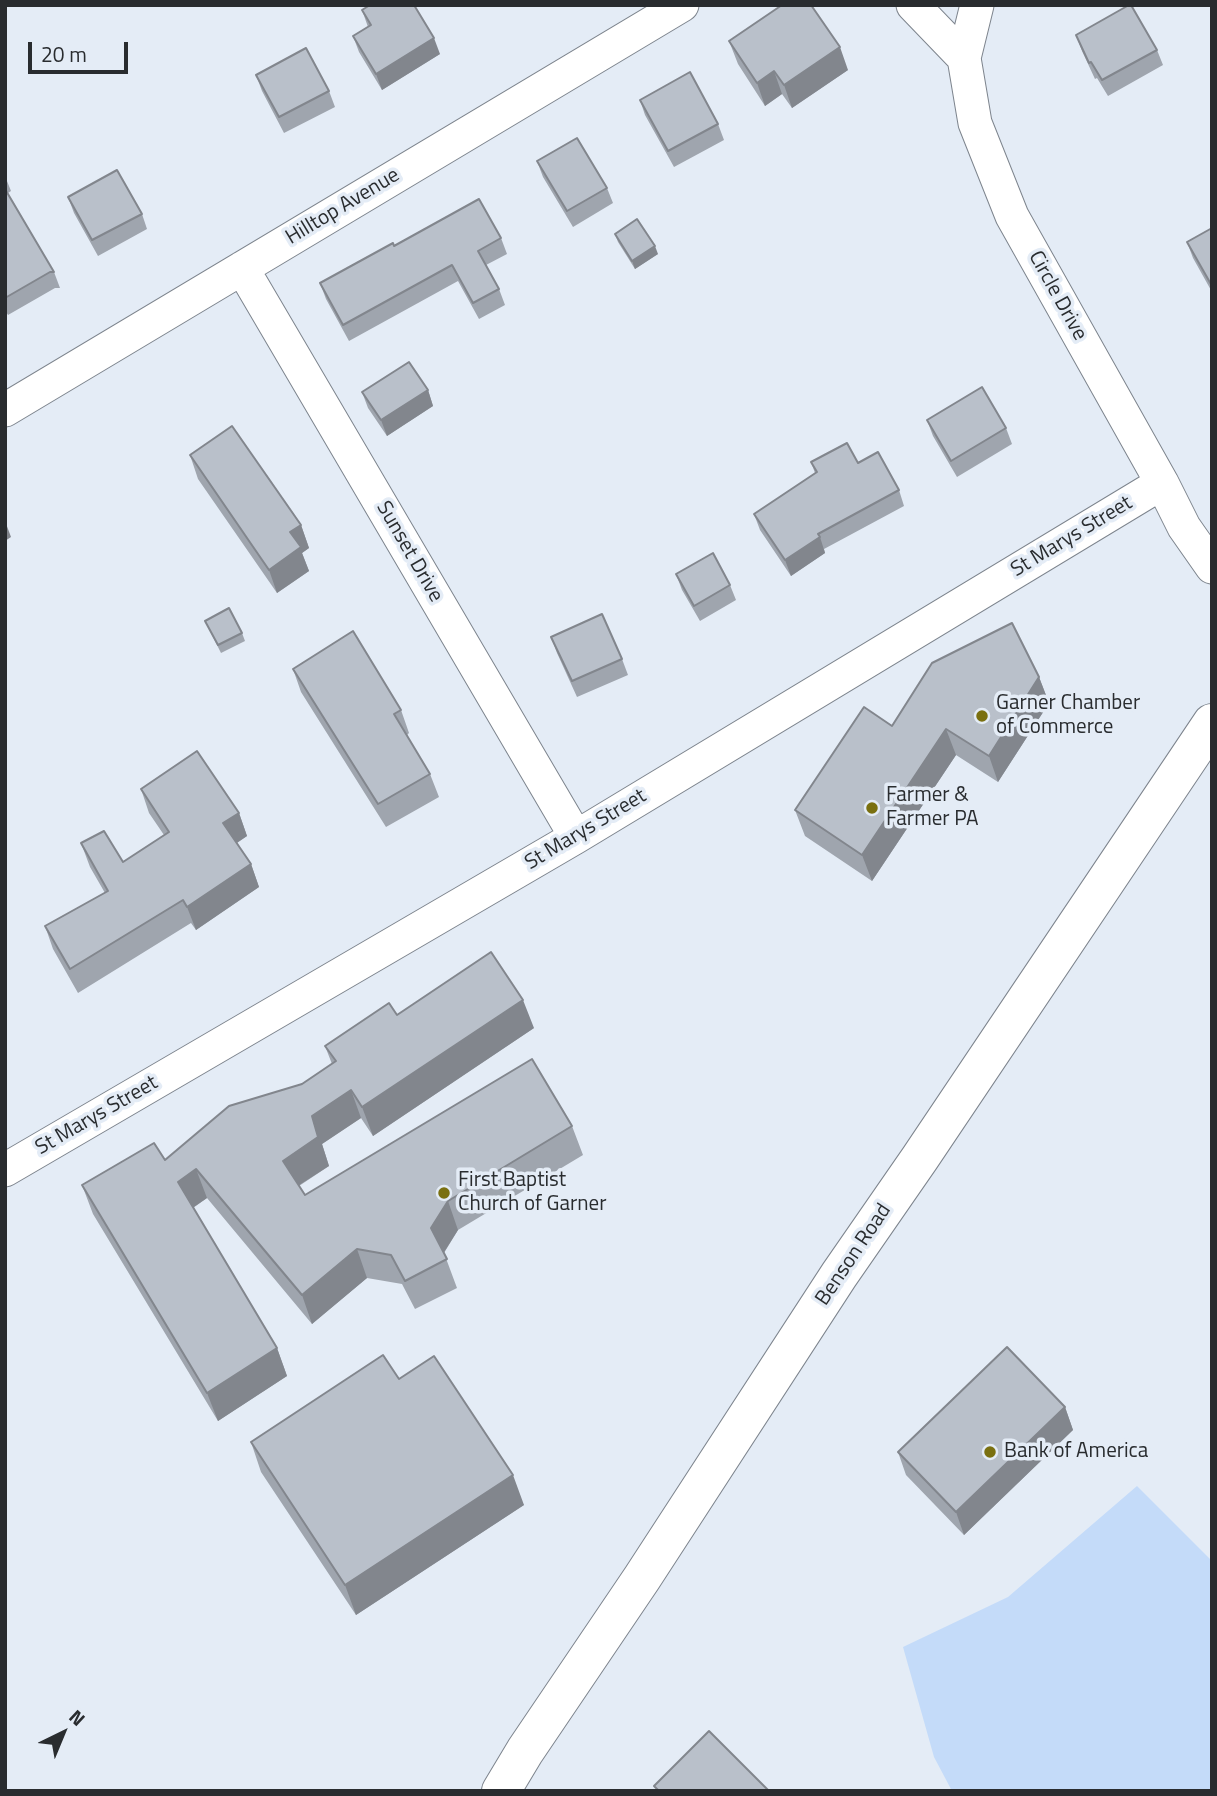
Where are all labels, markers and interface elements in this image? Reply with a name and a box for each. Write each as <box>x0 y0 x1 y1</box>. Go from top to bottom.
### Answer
scale bar <box>32 28 131 72</box>
text: 20 m <box>41 38 87 70</box>
street label: Hilltop Avenue <box>282 163 404 251</box>
street label: Circle Drive <box>1022 247 1092 345</box>
street label: St Marys Street <box>1007 491 1137 583</box>
street label: Sunset Drive <box>370 497 448 607</box>
place label: Garner Chamber of Commerce <box>996 691 1140 741</box>
marker: Garner Chamber of Commerce <box>974 708 990 724</box>
place label: Farmer & Farmer PA <box>886 783 979 833</box>
street label: St Marys Street <box>521 784 651 876</box>
marker: Farmer & Farmer PA <box>864 800 880 816</box>
street label: St Marys Street <box>31 1071 163 1161</box>
place label: First Baptist Church of Garner <box>458 1168 606 1218</box>
marker: First Baptist Church of Garner <box>436 1185 452 1201</box>
street label: Benson Road <box>811 1199 897 1311</box>
place label: Bank of America <box>1004 1439 1148 1465</box>
marker: Bank of America <box>982 1444 998 1460</box>
north arrow <box>28 1698 98 1768</box>
text: N <box>63 1702 92 1732</box>

